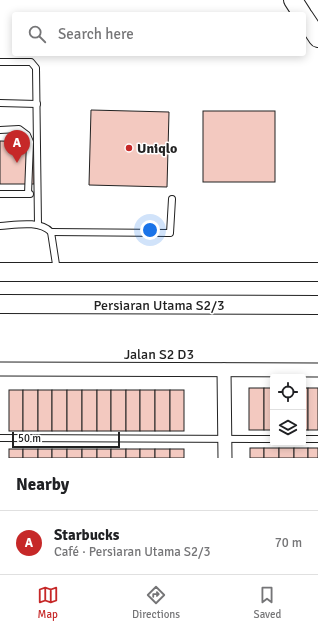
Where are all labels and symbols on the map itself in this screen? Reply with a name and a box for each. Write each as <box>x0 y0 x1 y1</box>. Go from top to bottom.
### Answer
pin: A <box>4 130 30 163</box>
place label: Uniqlo <box>137 140 177 157</box>
marker: Uniqlo <box>124 143 134 153</box>
your location <box>140 220 160 240</box>
street label: Persiaran Utama S2/3 <box>93 297 225 314</box>
street label: Jalan S2 D3 <box>124 346 194 363</box>
scale bar <box>12 430 120 449</box>

